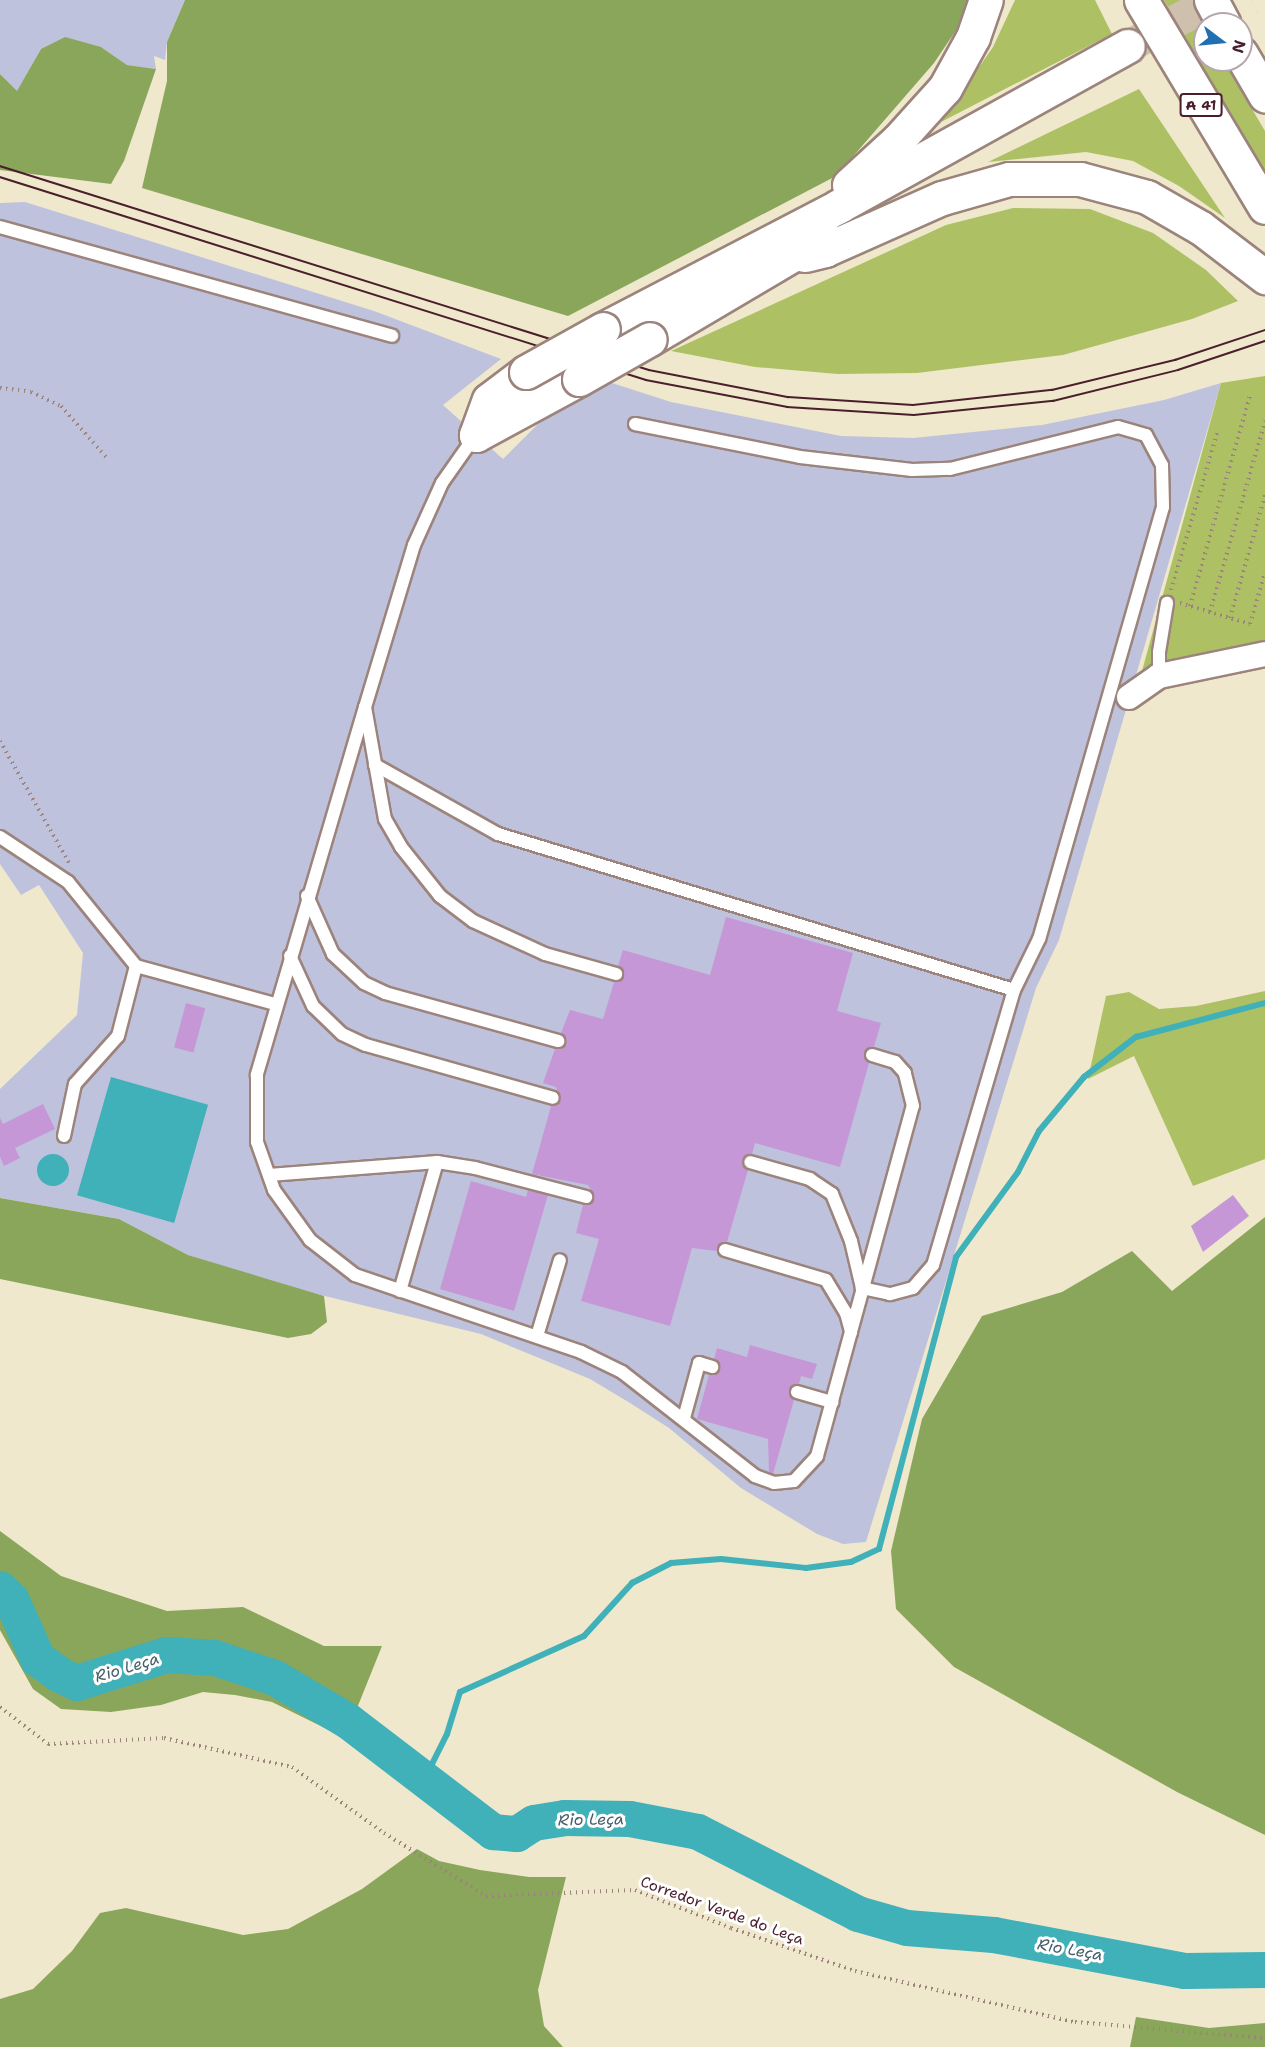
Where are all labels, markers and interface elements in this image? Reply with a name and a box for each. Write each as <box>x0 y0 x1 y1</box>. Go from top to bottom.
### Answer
north arrow <box>1193 12 1253 72</box>
text: N <box>1227 38 1251 56</box>
road number: A 41 <box>1178 94 1224 116</box>
water label: Rio Leça <box>93 1649 161 1687</box>
water label: Rio Leça <box>558 1810 624 1830</box>
street label: Corredor Verde do Leça <box>638 1873 806 1949</box>
water label: Rio Leça <box>1036 1935 1104 1965</box>

